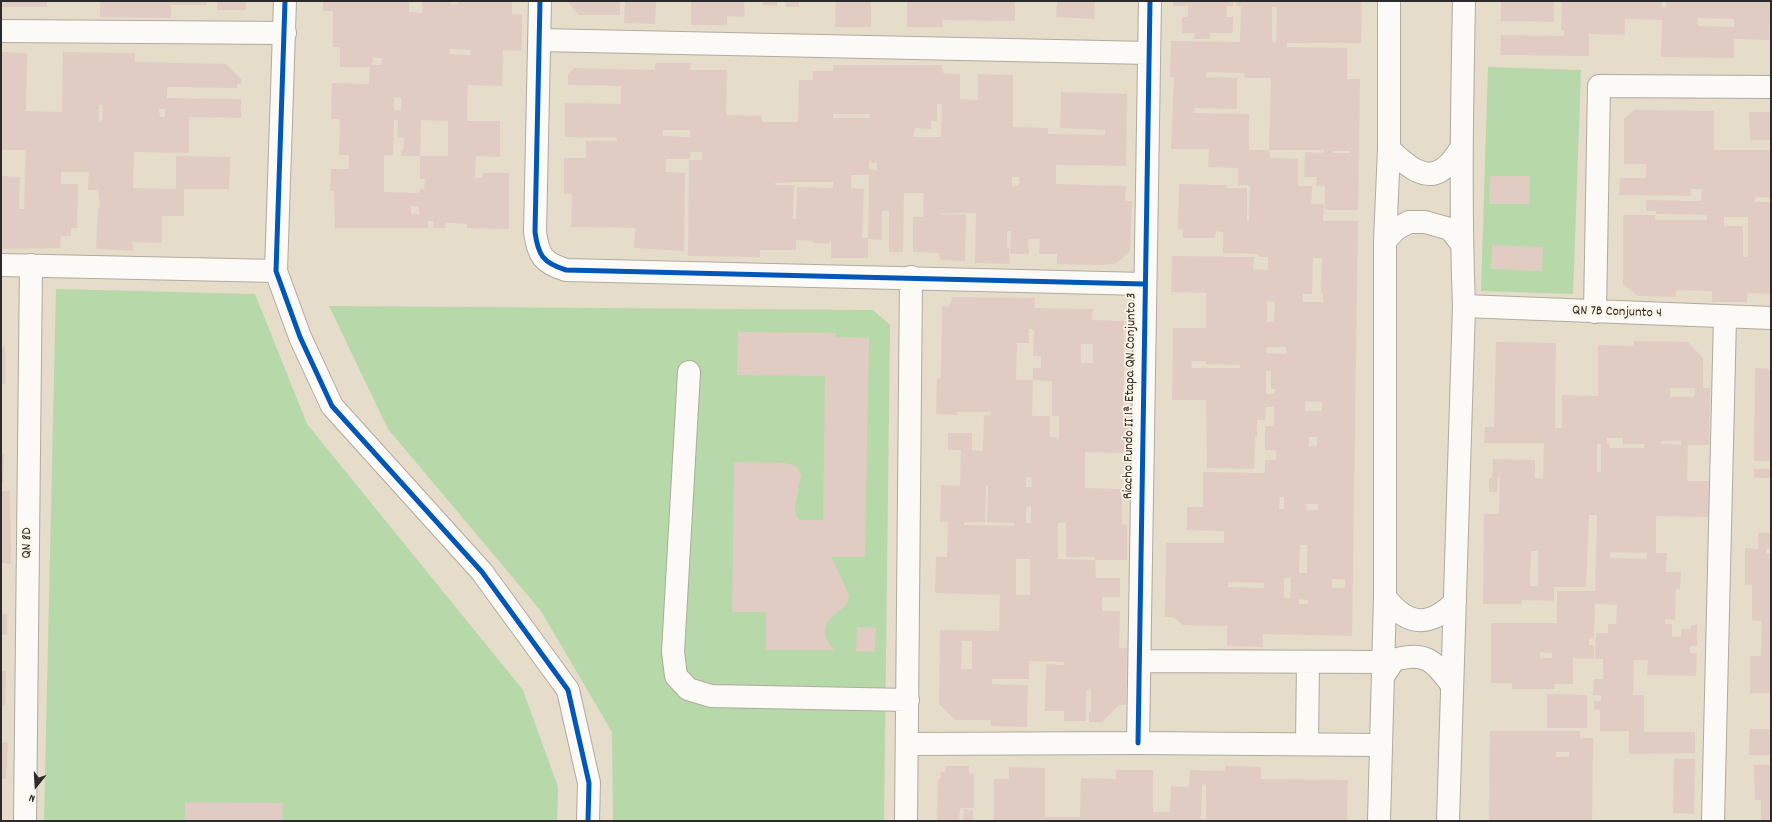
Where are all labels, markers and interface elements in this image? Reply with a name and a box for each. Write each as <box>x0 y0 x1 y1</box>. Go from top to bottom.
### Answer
street label: Riacho Fundo II 1ª Etapa QN Conjunto 3 <box>1121 293 1141 499</box>
street label: QN 7B Conjunto 4 <box>1572 303 1662 323</box>
street label: QN 8D <box>19 527 37 559</box>
north arrow <box>16 766 56 806</box>
text: N <box>27 789 37 806</box>

